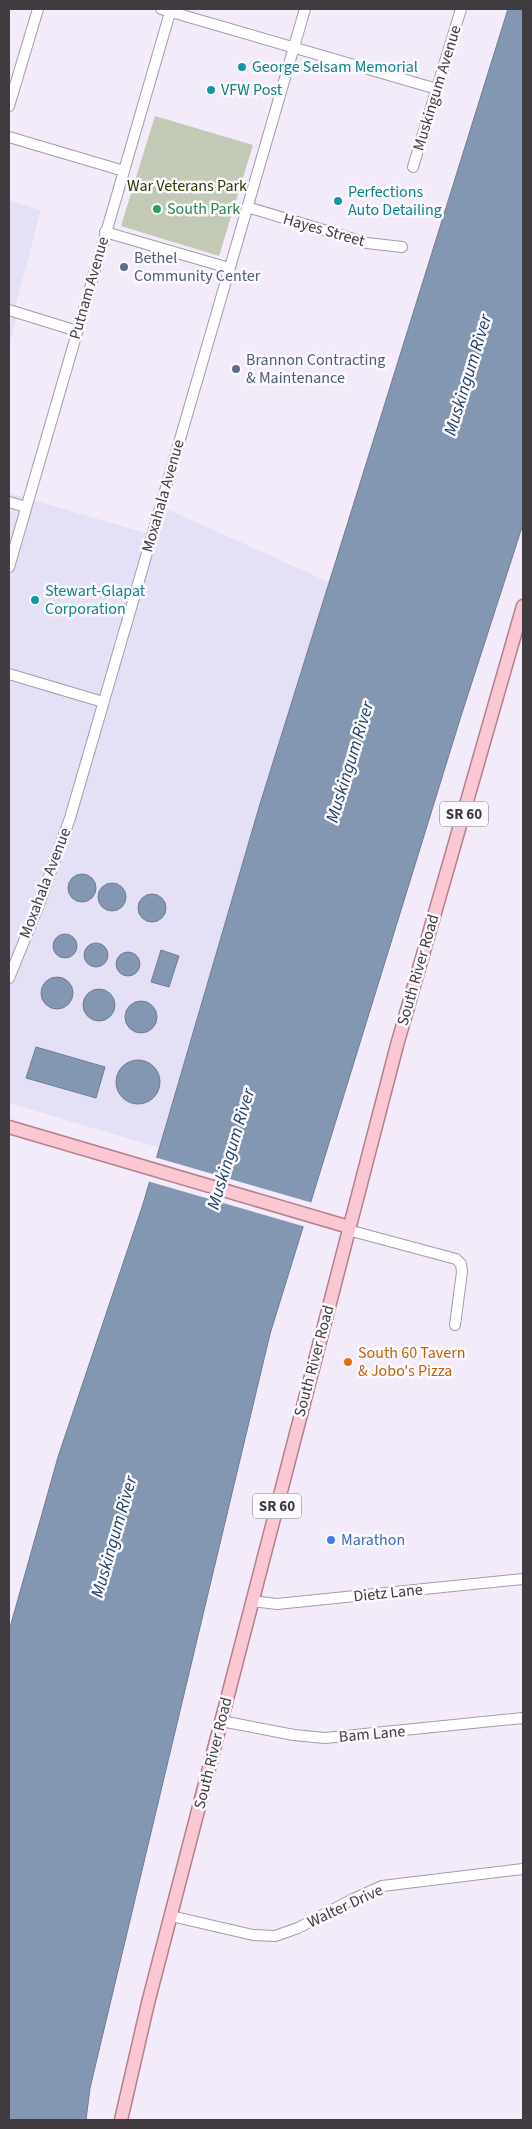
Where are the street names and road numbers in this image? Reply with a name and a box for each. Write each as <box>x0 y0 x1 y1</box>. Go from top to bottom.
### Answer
street label: Muskingum Avenue <box>407 22 467 153</box>
street label: Hayes Street <box>281 208 368 252</box>
street label: Putnam Avenue <box>64 234 114 342</box>
street label: Moxahala Avenue <box>136 437 190 555</box>
road number: SR 60 <box>440 802 488 826</box>
street label: Moxahala Avenue <box>14 825 76 941</box>
street label: South River Road <box>392 912 444 1028</box>
street label: South River Road <box>289 1303 339 1419</box>
road number: SR 60 <box>253 1494 301 1518</box>
street label: Dietz Lane <box>352 1578 424 1608</box>
street label: South River Road <box>188 1695 238 1811</box>
street label: Bam Lane <box>338 1720 406 1748</box>
street label: Walter Drive <box>304 1879 386 1933</box>

